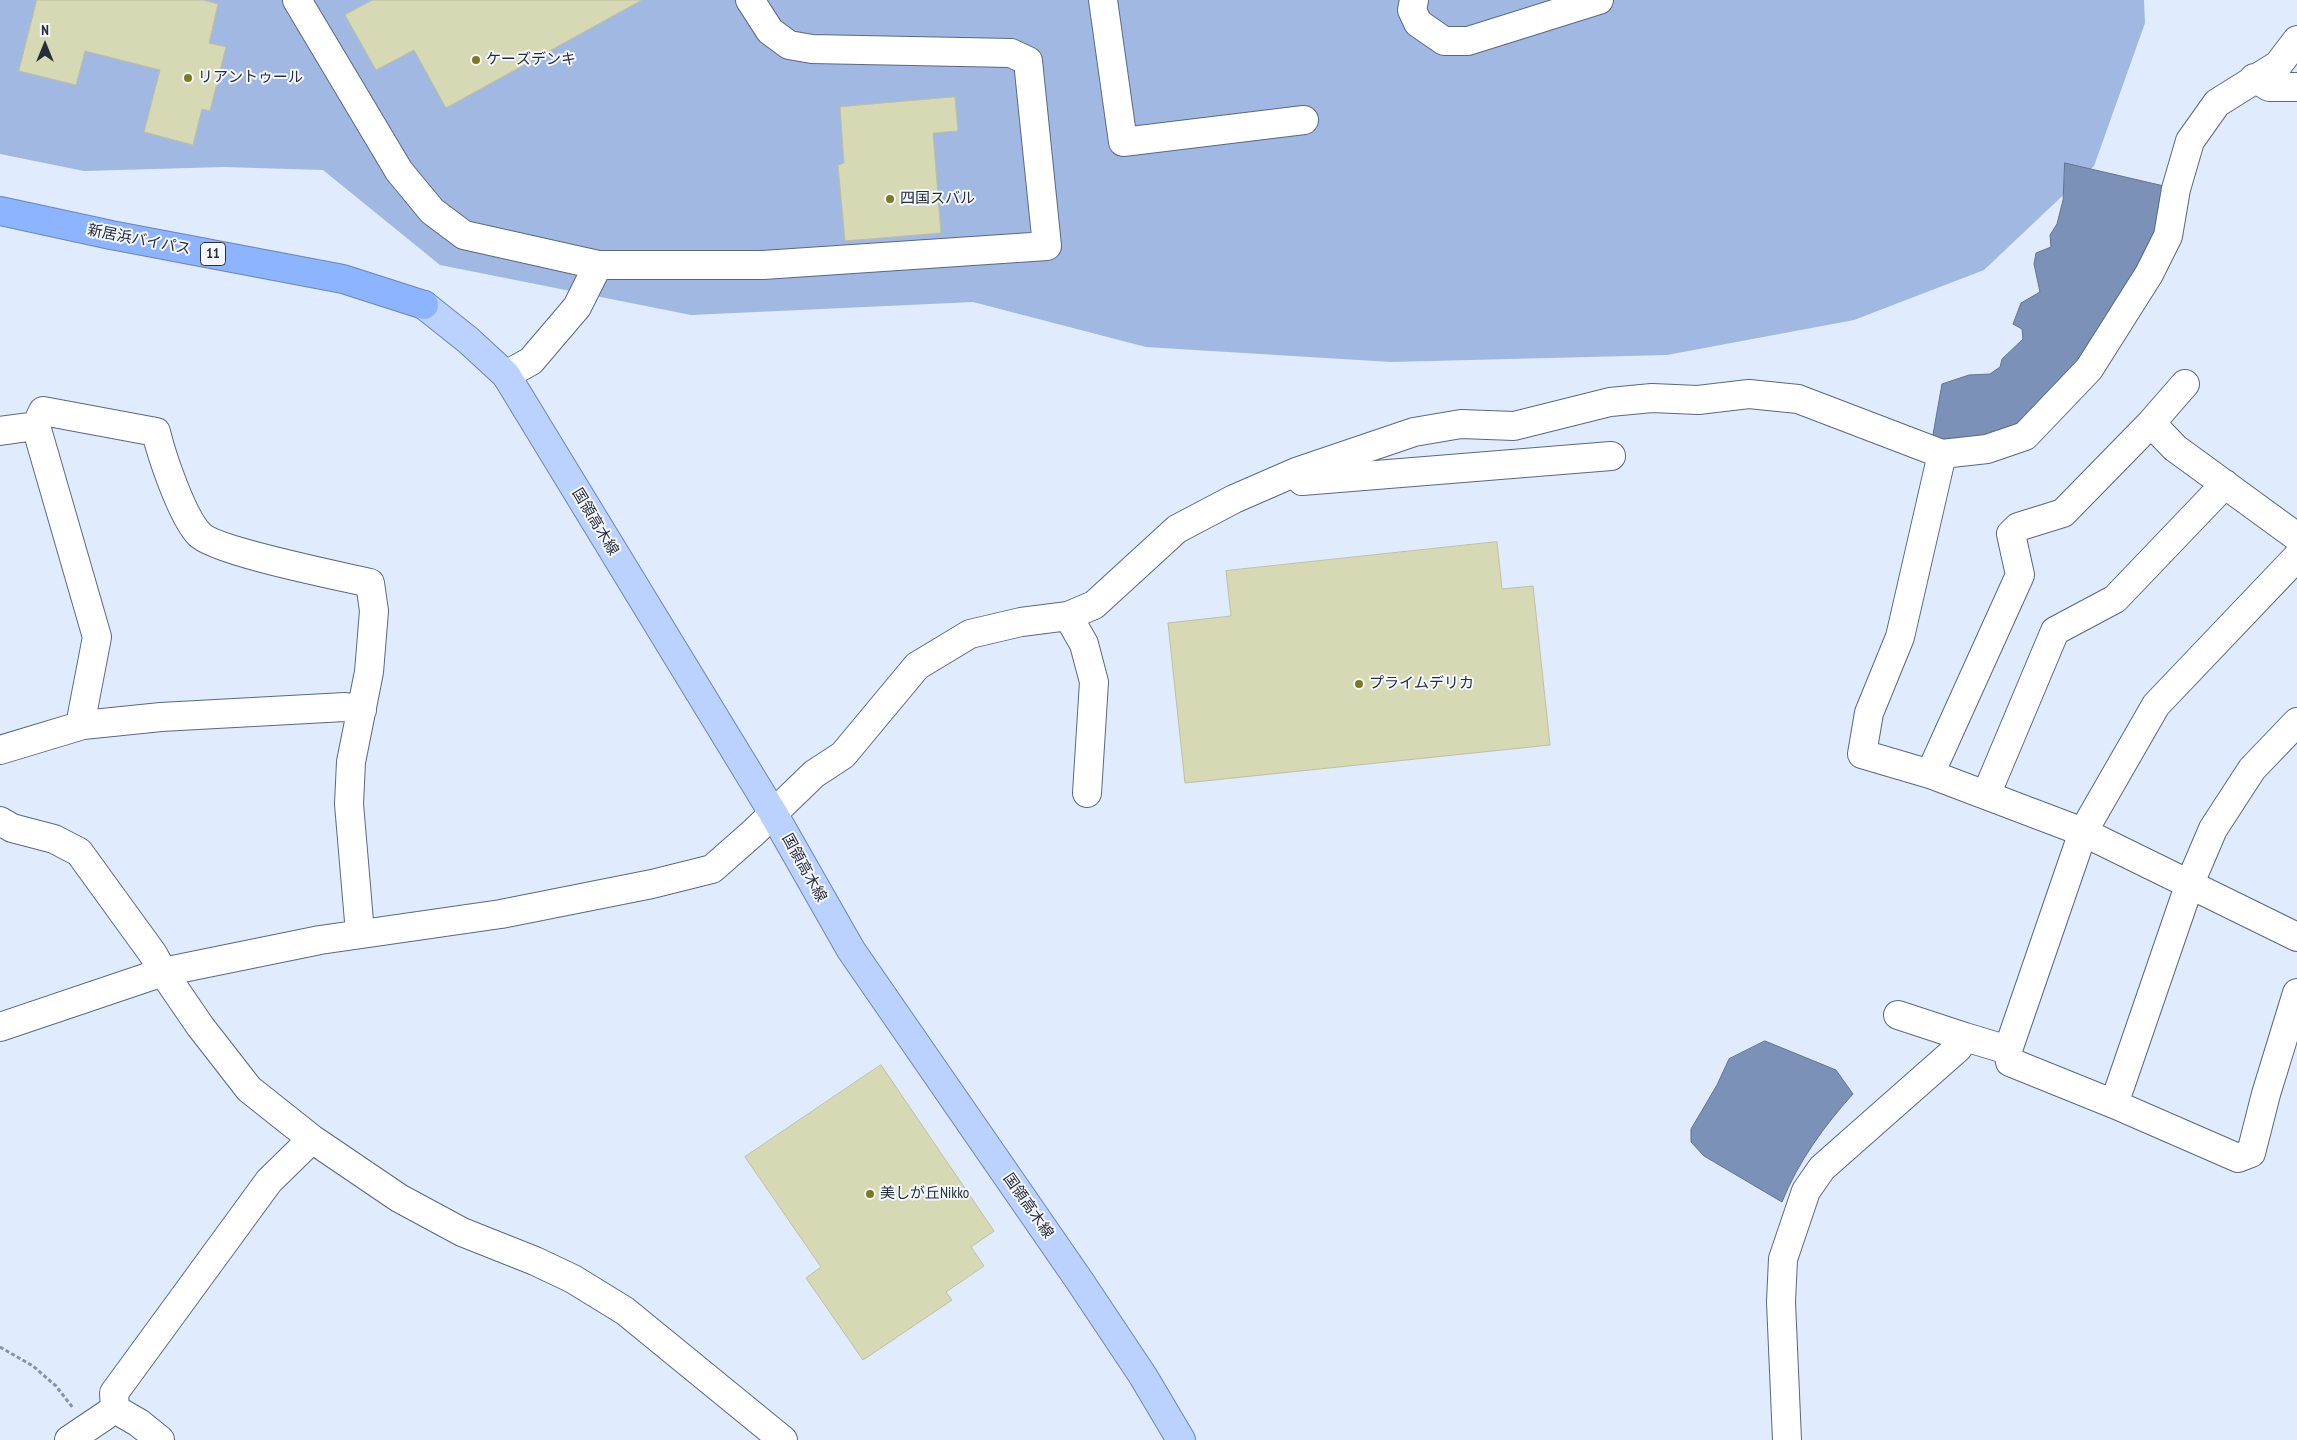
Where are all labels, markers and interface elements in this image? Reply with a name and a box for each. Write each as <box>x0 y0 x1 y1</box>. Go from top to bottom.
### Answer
north arrow <box>20 20 70 70</box>
text: N <box>41 21 49 39</box>
place label: ケーズデンキ <box>486 51 576 69</box>
marker: ケーズデンキ <box>470 54 482 66</box>
place label: リアントゥール <box>198 69 303 87</box>
marker: リアントゥール <box>182 72 194 84</box>
place label: 四国スバル <box>900 190 975 208</box>
marker: 四国スバル <box>884 193 896 205</box>
street label: 新居浜バイパス <box>86 221 192 259</box>
road number: 11 <box>200 242 226 266</box>
street label: 国領高木線 <box>568 485 622 559</box>
place label: プライムデリカ <box>1369 675 1474 693</box>
marker: プライムデリカ <box>1353 678 1365 690</box>
street label: 国領高木線 <box>778 831 830 905</box>
street label: 国領高木線 <box>999 1170 1057 1242</box>
place label: 美しが丘Nikko <box>880 1185 969 1203</box>
marker: 美しが丘Nikko <box>864 1188 876 1200</box>

